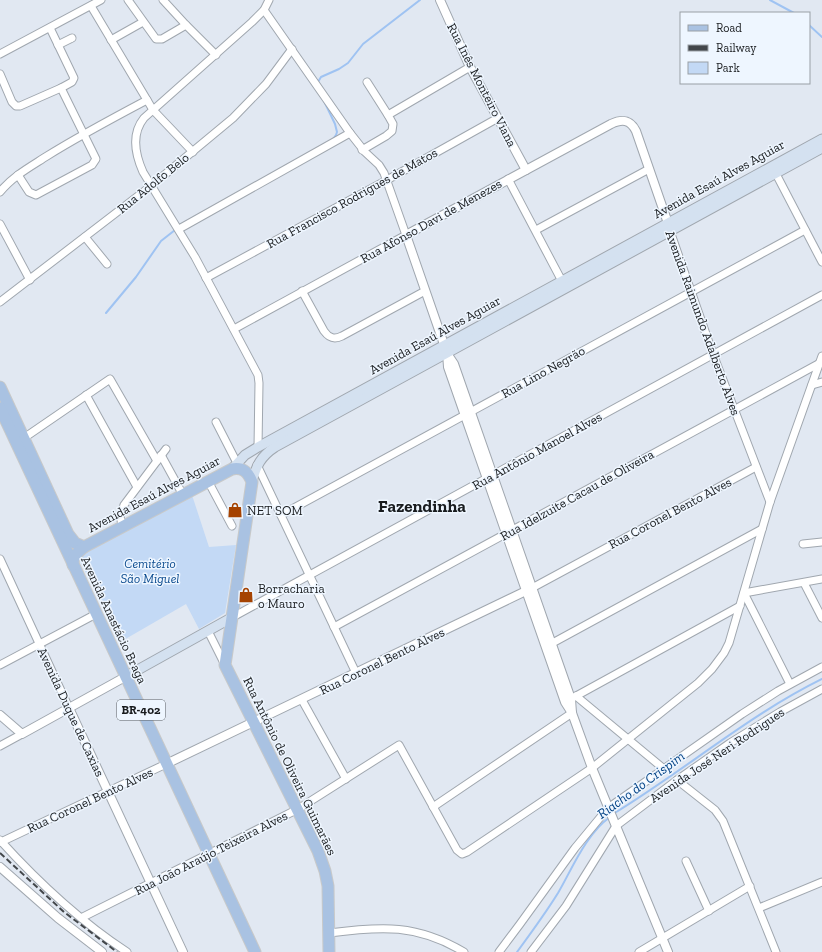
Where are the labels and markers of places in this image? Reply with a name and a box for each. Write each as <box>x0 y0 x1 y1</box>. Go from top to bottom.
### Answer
shop icon: NET SOM <box>226 501 244 519</box>
place label: NET SOM <box>247 503 303 518</box>
place label: Borracharia o Mauro <box>258 581 325 611</box>
shop icon: Borracharia o Mauro <box>237 586 255 604</box>

